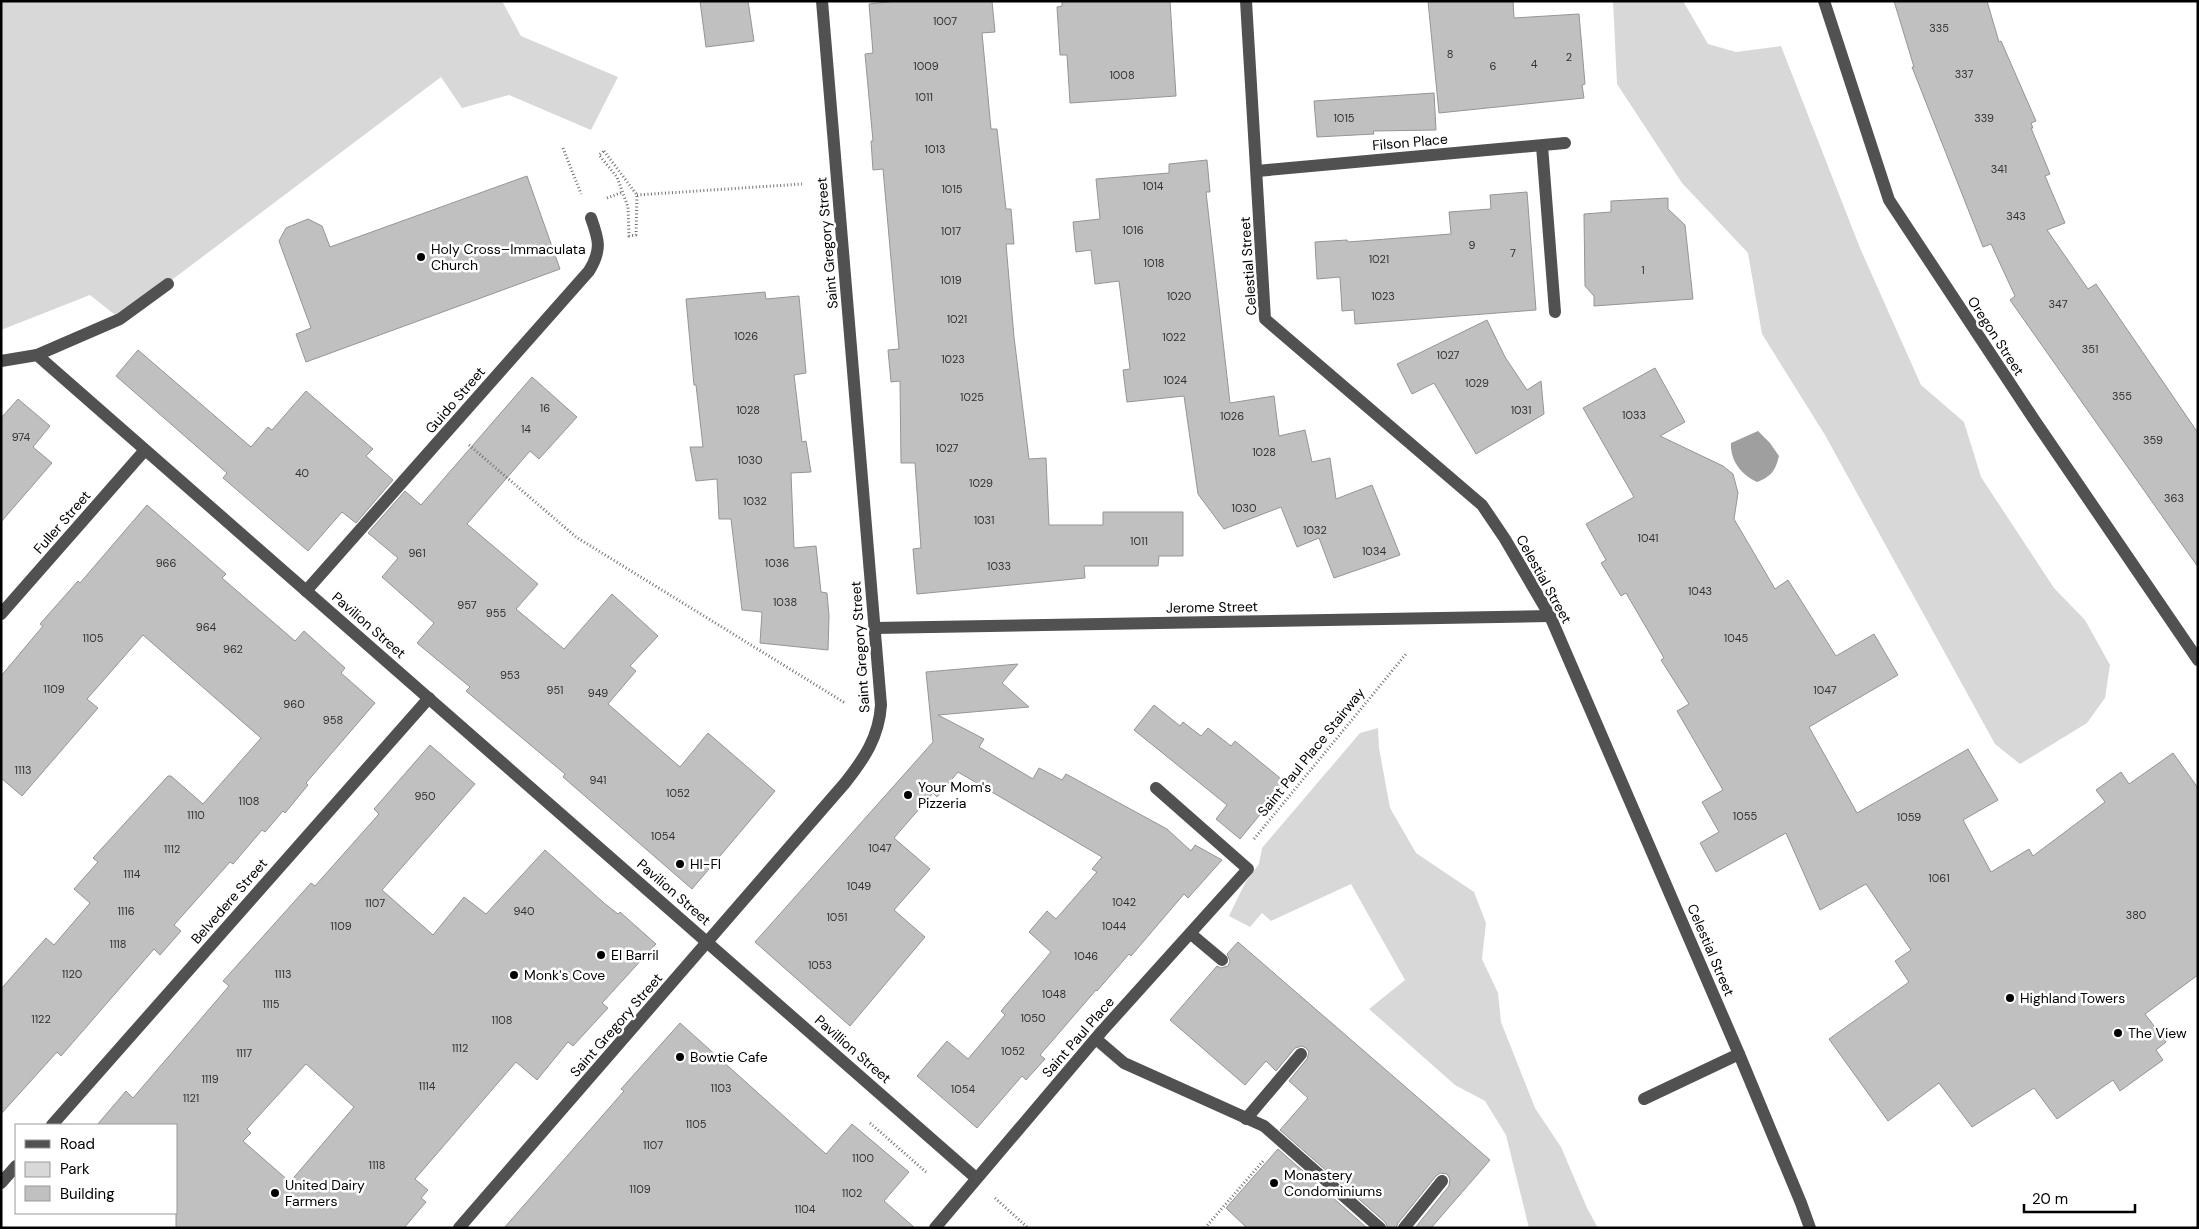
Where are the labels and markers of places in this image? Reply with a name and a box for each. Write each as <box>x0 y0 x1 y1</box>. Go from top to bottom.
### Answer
place label: Holy Cross–Immaculata Church <box>431 240 586 274</box>
marker: Holy Cross–Immaculata Church <box>415 251 427 263</box>
place label: Your Mom's Pizzeria <box>918 778 991 812</box>
marker: Your Mom's Pizzeria <box>902 789 914 801</box>
place label: HI-FI <box>690 855 721 873</box>
marker: HI-FI <box>674 858 686 870</box>
place label: El Barril <box>611 946 659 964</box>
marker: El Barril <box>595 949 607 961</box>
place label: Monk's Cove <box>524 966 605 984</box>
marker: Monk's Cove <box>508 969 520 981</box>
place label: Highland Towers <box>2020 989 2125 1007</box>
marker: Highland Towers <box>2004 992 2016 1004</box>
place label: The View <box>2128 1024 2187 1042</box>
marker: The View <box>2112 1027 2124 1039</box>
place label: Bowtie Cafe <box>690 1048 768 1066</box>
marker: Bowtie Cafe <box>674 1051 686 1063</box>
place label: Monastery Condominiums <box>1284 1166 1382 1200</box>
place label: United Dairy Farmers <box>285 1176 365 1210</box>
marker: Monastery Condominiums <box>1268 1177 1280 1189</box>
marker: United Dairy Farmers <box>269 1187 281 1199</box>

